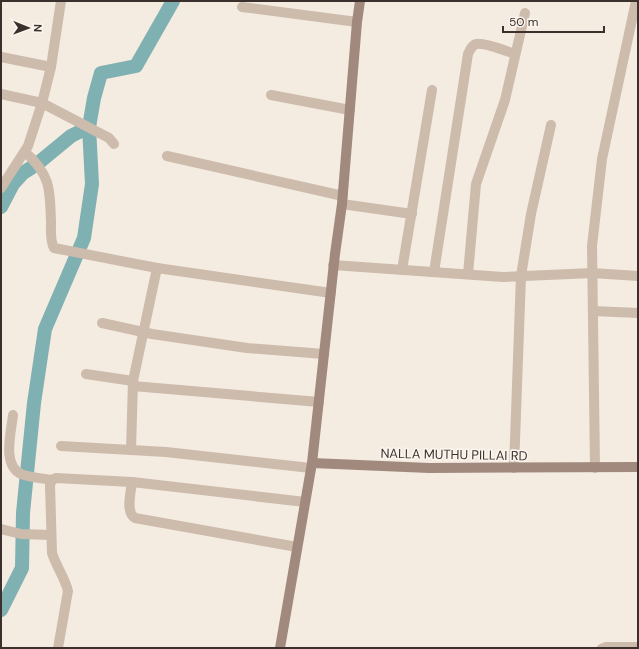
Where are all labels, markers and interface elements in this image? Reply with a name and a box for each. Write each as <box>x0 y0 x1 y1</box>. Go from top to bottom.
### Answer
north arrow <box>8 8 48 48</box>
scale bar <box>503 8 604 34</box>
text: 50 m <box>509 14 538 30</box>
text: N <box>31 24 45 32</box>
street label: NALLA MUTHU PILLAI RD <box>380 445 528 464</box>

